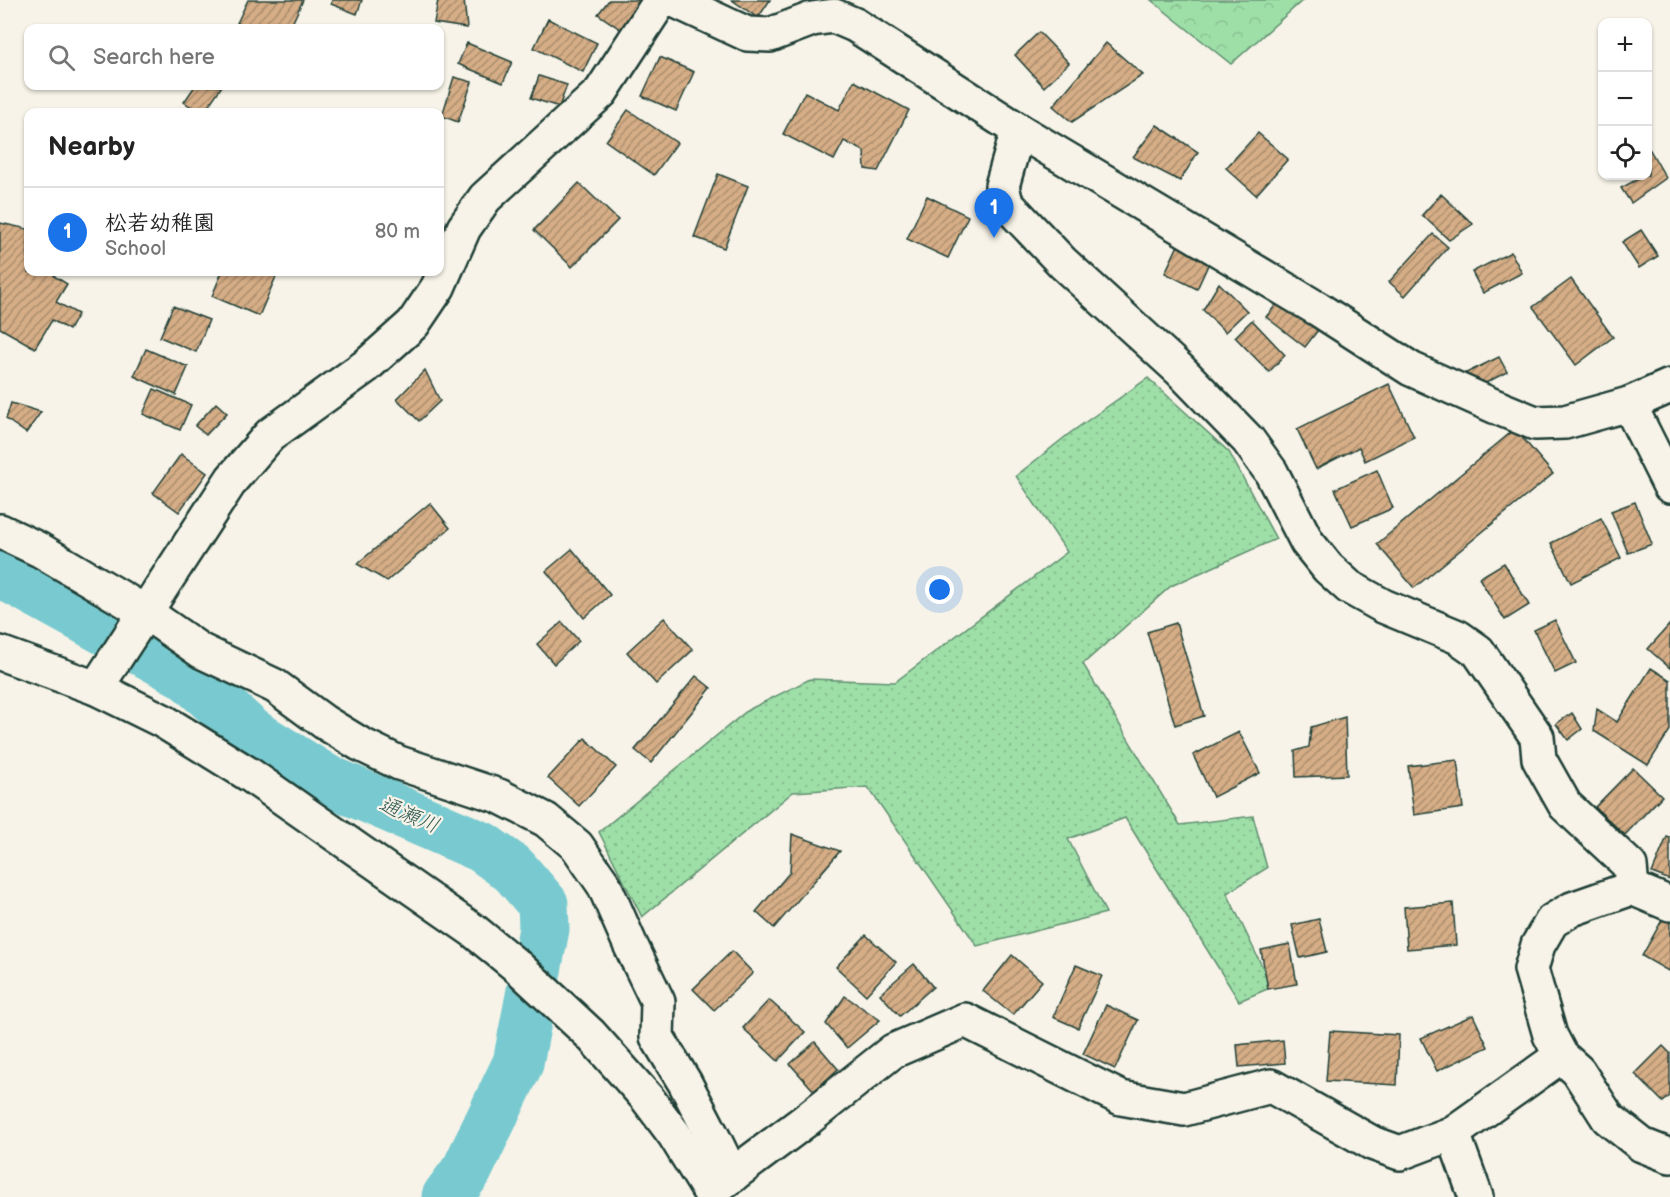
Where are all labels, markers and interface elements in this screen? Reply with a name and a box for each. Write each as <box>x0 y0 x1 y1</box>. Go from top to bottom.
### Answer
map controls <box>1598 18 1652 180</box>
button: + <box>1598 18 1652 72</box>
search box <box>24 24 444 90</box>
icon: search <box>45 41 78 74</box>
text: Search here <box>93 44 215 71</box>
button: − <box>1598 72 1652 126</box>
button: locate <box>1598 126 1652 180</box>
text: Nearby <box>48 132 135 163</box>
pin: 1 <box>974 188 1014 238</box>
text: 松若幼稚園 <box>105 210 215 237</box>
text: 1 <box>63 220 72 244</box>
text: 80 m <box>375 220 420 244</box>
text: School <box>105 237 166 261</box>
your location <box>925 575 954 604</box>
water label: 通瀬川 <box>375 791 443 839</box>

